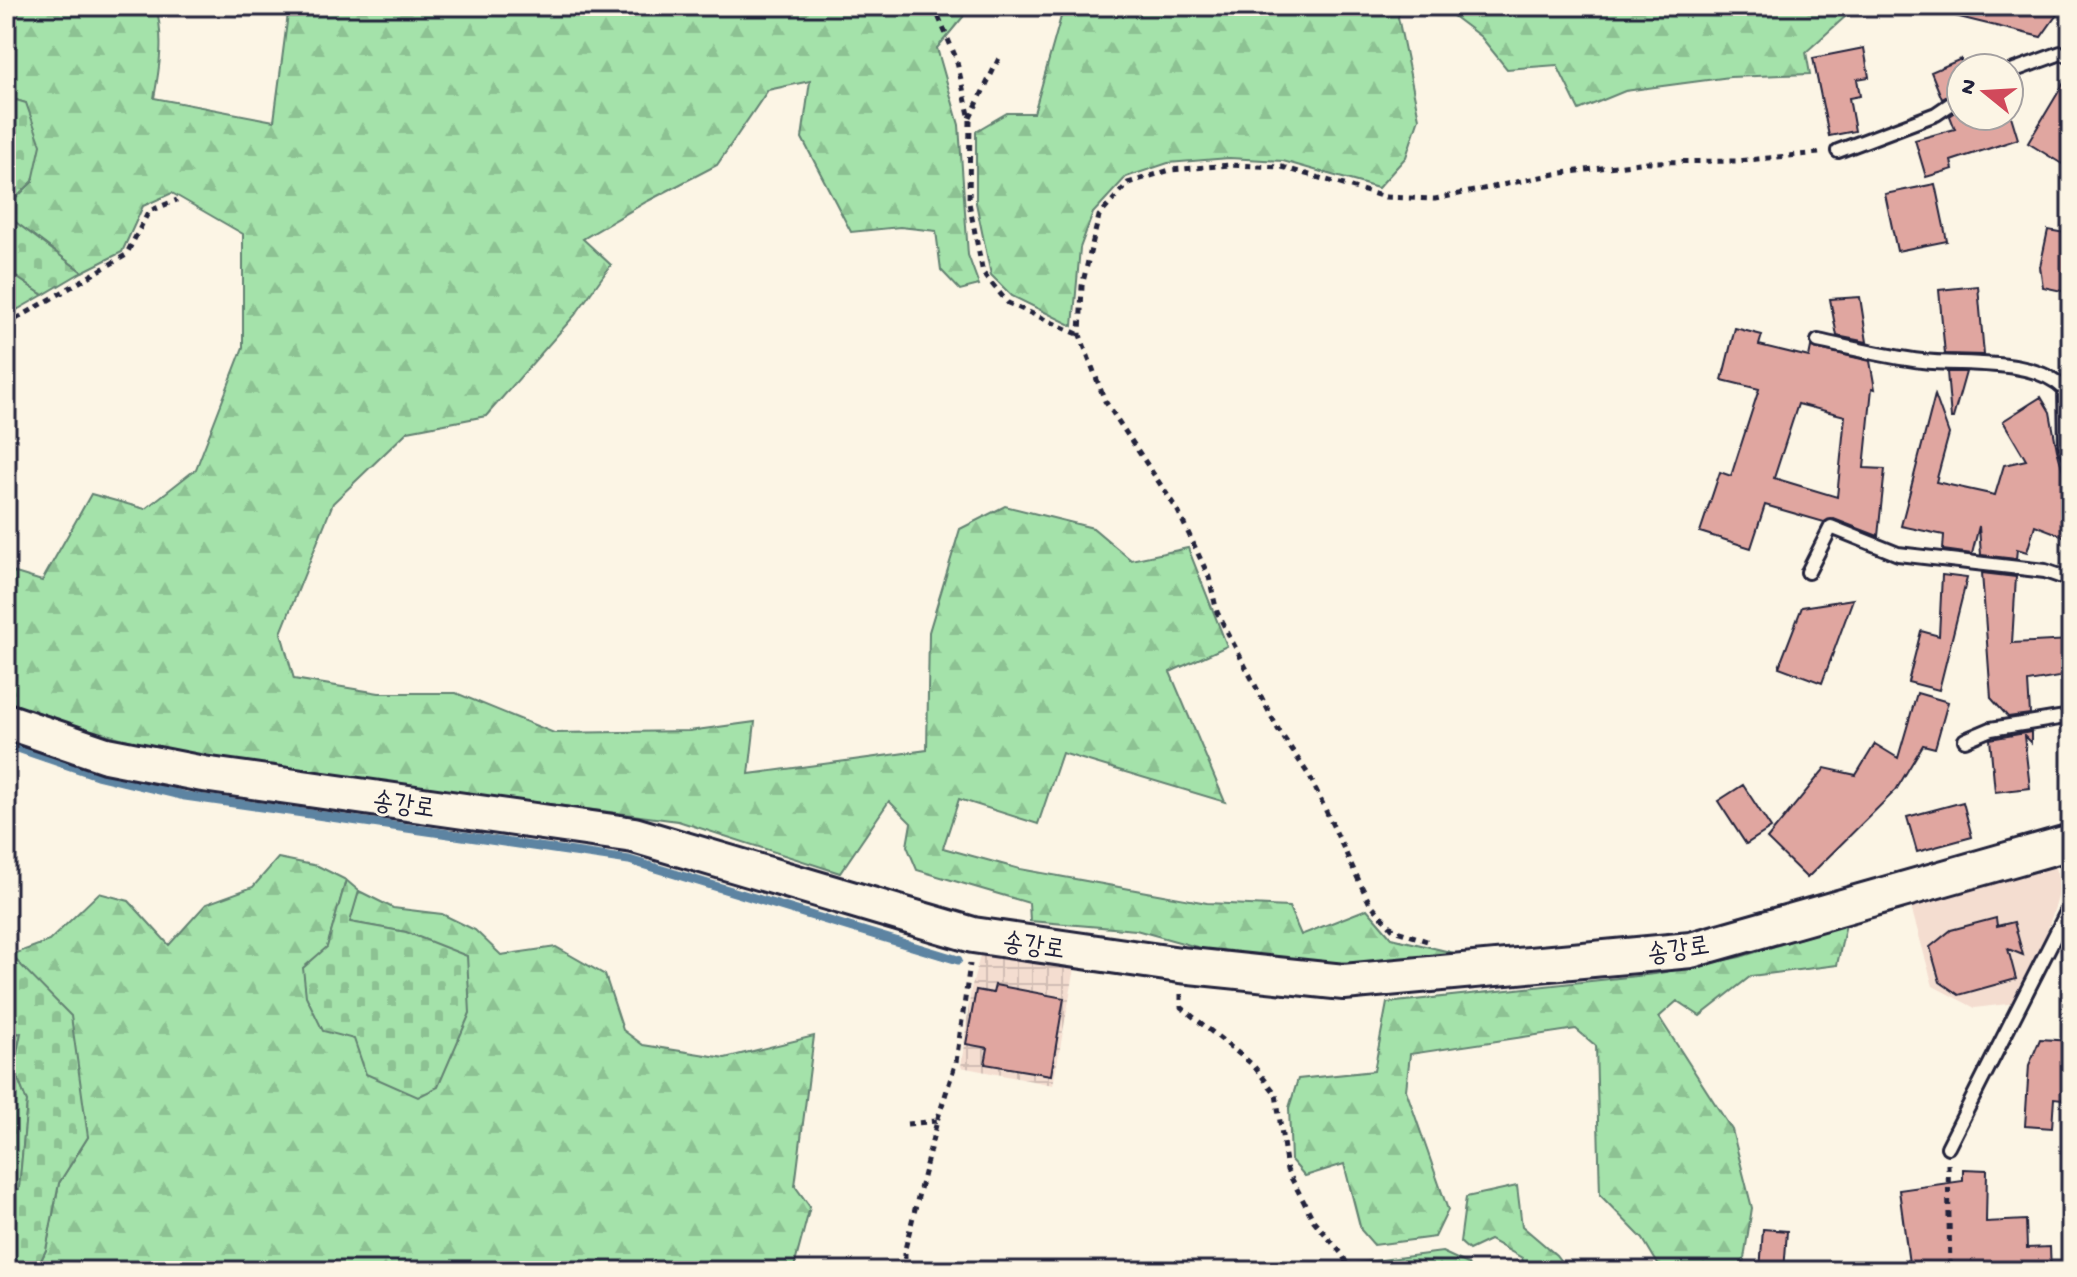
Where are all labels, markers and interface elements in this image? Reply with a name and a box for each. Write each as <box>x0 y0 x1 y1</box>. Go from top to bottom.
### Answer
north arrow <box>1945 52 2025 132</box>
text: N <box>1955 76 1984 98</box>
street label: 송강로 <box>370 788 437 827</box>
street label: 송강로 <box>1000 929 1067 968</box>
street label: 송강로 <box>1645 932 1712 973</box>

